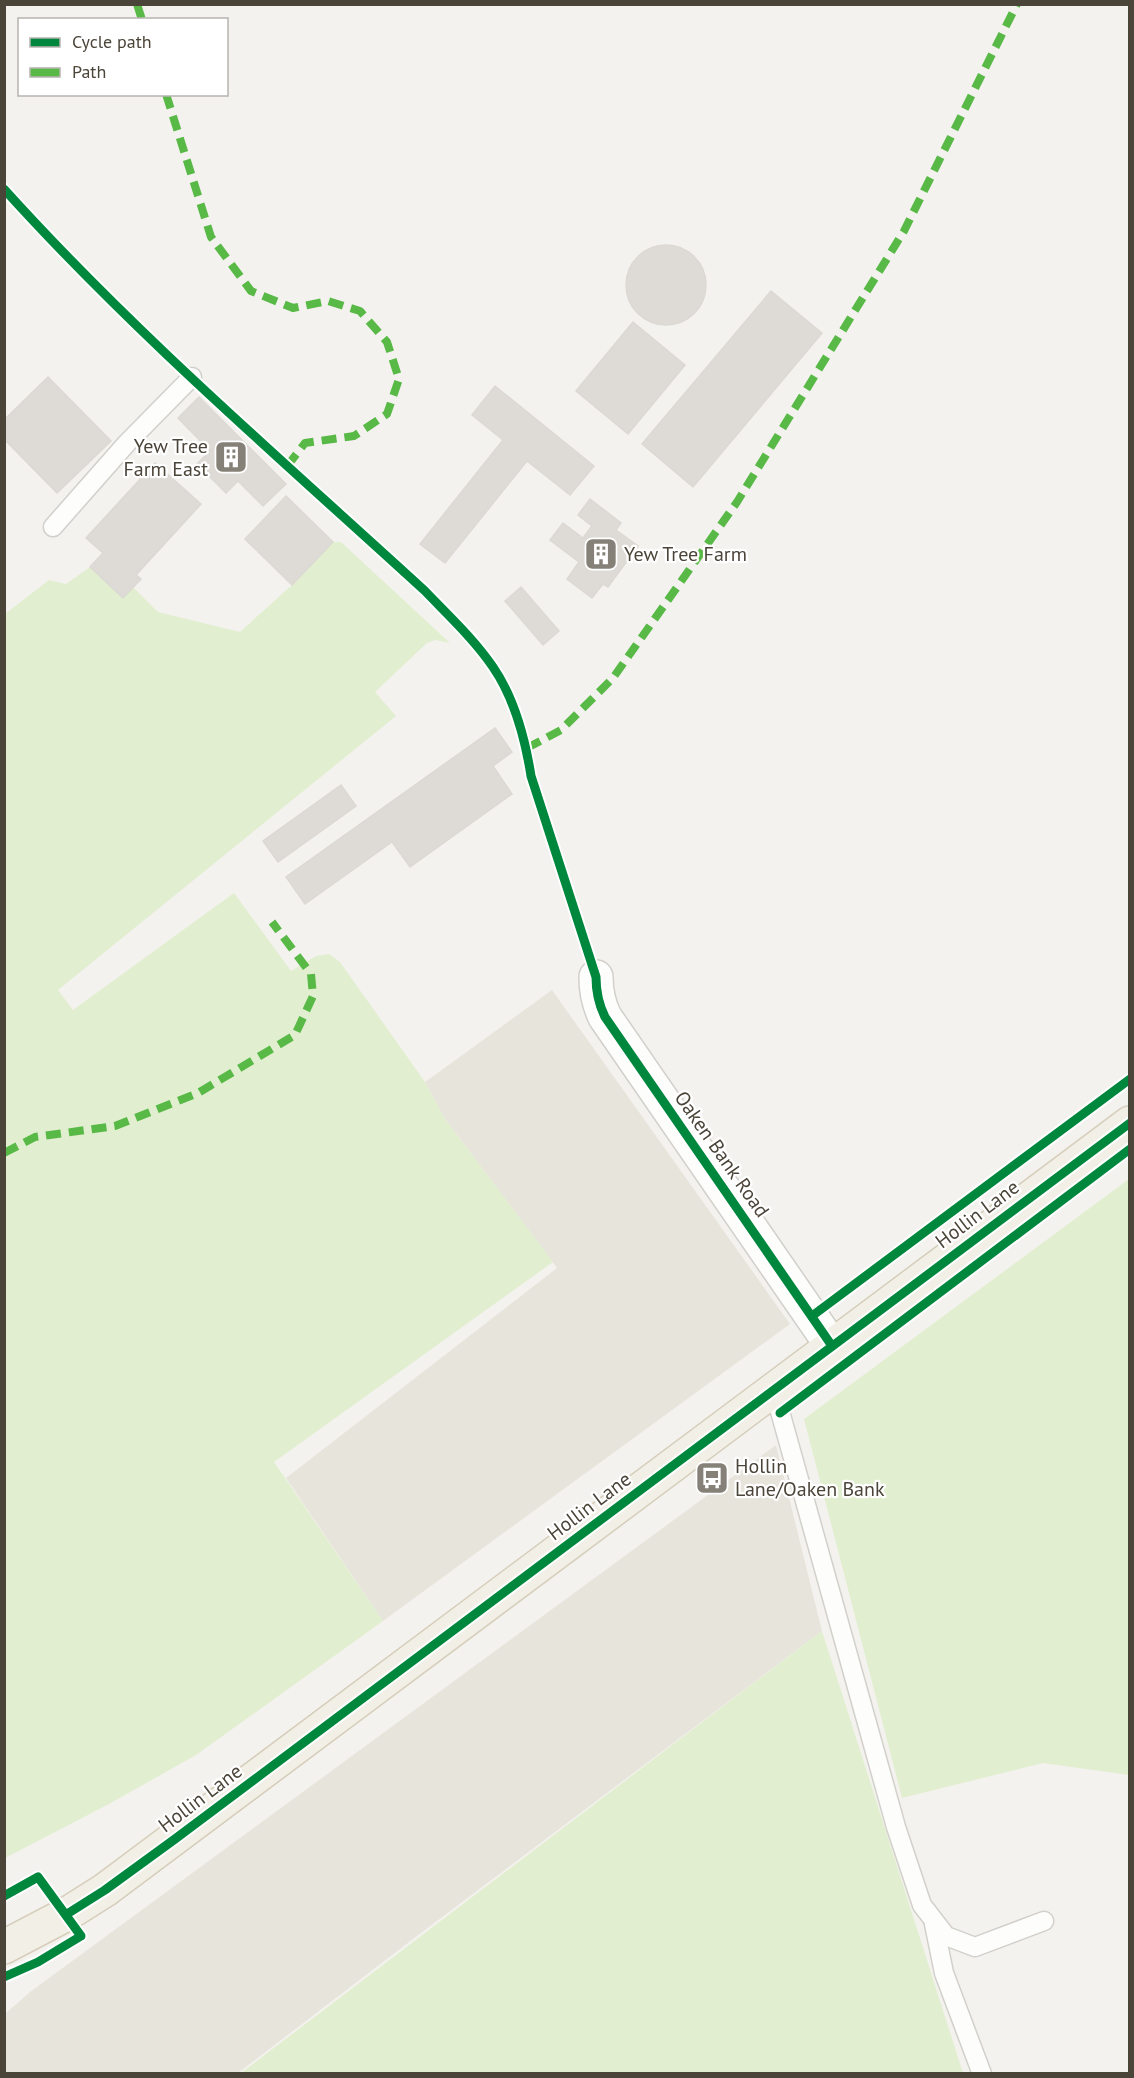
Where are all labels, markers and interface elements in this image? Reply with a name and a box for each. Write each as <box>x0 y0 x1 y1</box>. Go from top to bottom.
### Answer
legend <box>18 18 228 96</box>
text: Cycle path <box>72 30 152 53</box>
text: Path <box>72 60 106 83</box>
place label: Yew Tree Farm East <box>124 433 208 482</box>
building icon: Yew Tree Farm East <box>213 439 249 475</box>
building icon: Yew Tree Farm <box>583 536 619 572</box>
place label: Yew Tree Farm <box>624 541 747 567</box>
street label: Oaken Bank Road <box>669 1086 775 1222</box>
street label: Hollin Lane <box>930 1174 1024 1254</box>
place label: Hollin Lane/Oaken Bank <box>735 1453 885 1502</box>
bus stop icon: Hollin Lane/Oaken Bank <box>694 1460 730 1496</box>
street label: Hollin Lane <box>542 1466 636 1546</box>
street label: Hollin Lane <box>153 1758 247 1838</box>

